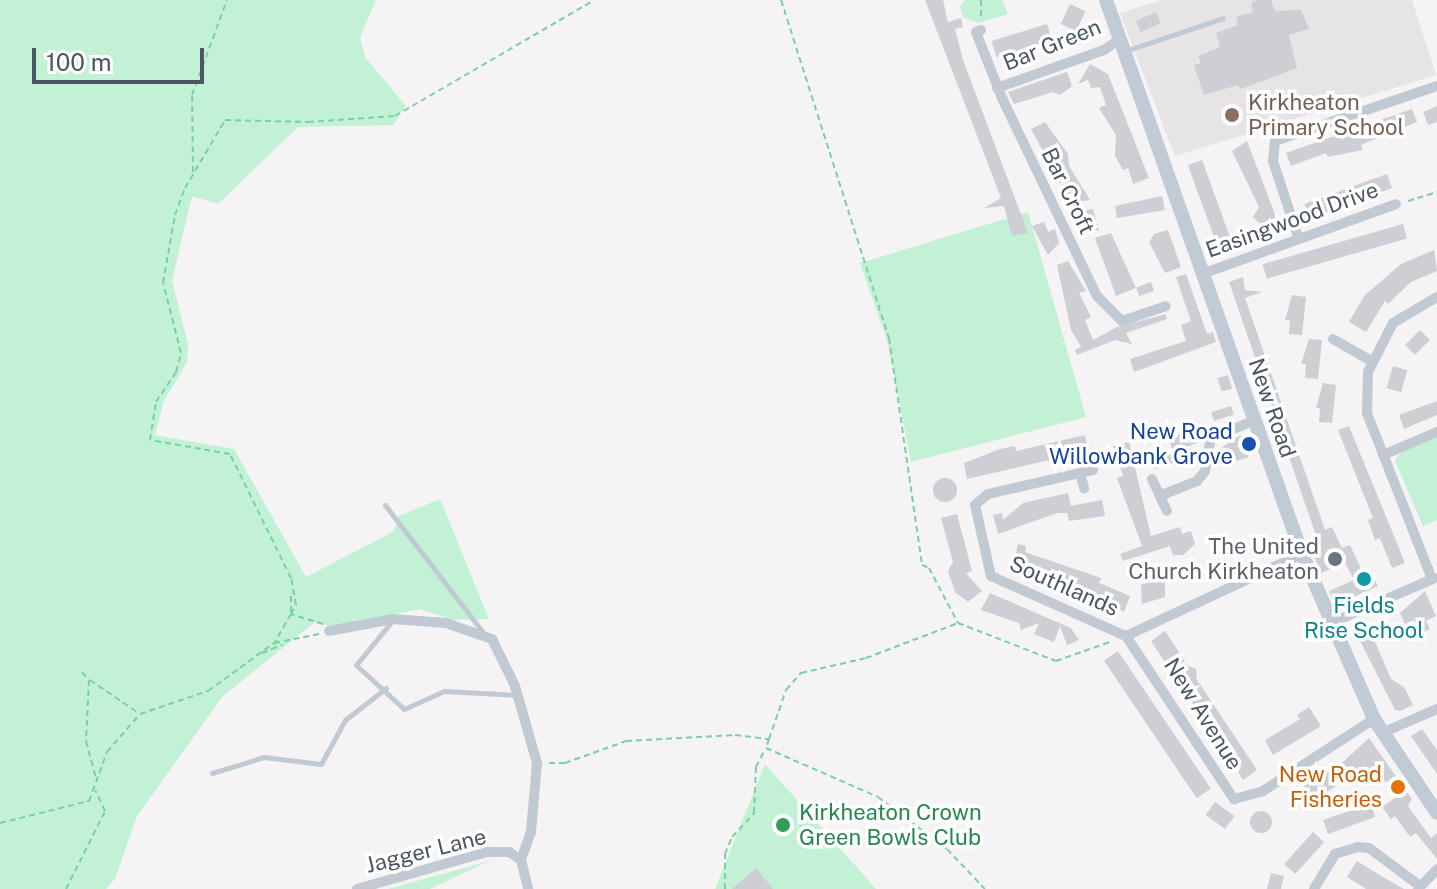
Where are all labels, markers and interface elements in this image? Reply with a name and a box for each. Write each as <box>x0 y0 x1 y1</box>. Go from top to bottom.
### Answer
street label: Bar Green <box>999 13 1105 77</box>
scale bar <box>36 32 208 82</box>
text: 100 m <box>46 48 112 76</box>
place label: Kirkheaton Primary School <box>1248 89 1404 140</box>
marker: Kirkheaton Primary School <box>1223 106 1241 124</box>
street label: Bar Croft <box>1036 143 1100 239</box>
street label: Easingwood Drive <box>1202 177 1382 263</box>
street label: New Road <box>1243 355 1301 461</box>
place label: New Road Willowbank Grove <box>1049 418 1233 470</box>
marker: New Road Willowbank Grove <box>1240 435 1258 453</box>
place label: The United Church Kirkheaton <box>1128 533 1319 584</box>
street label: Southlands <box>1005 550 1123 622</box>
marker: The United Church Kirkheaton <box>1326 550 1344 568</box>
marker: Fields Rise School <box>1355 570 1373 588</box>
place label: Fields Rise School <box>1304 592 1424 644</box>
street label: New Avenue <box>1158 653 1248 775</box>
place label: New Road Fisheries <box>1279 761 1382 812</box>
marker: New Road Fisheries <box>1389 778 1407 796</box>
place label: Kirkheaton Crown Green Bowls Club <box>799 799 982 850</box>
marker: Kirkheaton Crown Green Bowls Club <box>774 816 792 834</box>
street label: Jagger Lane <box>363 823 489 879</box>

